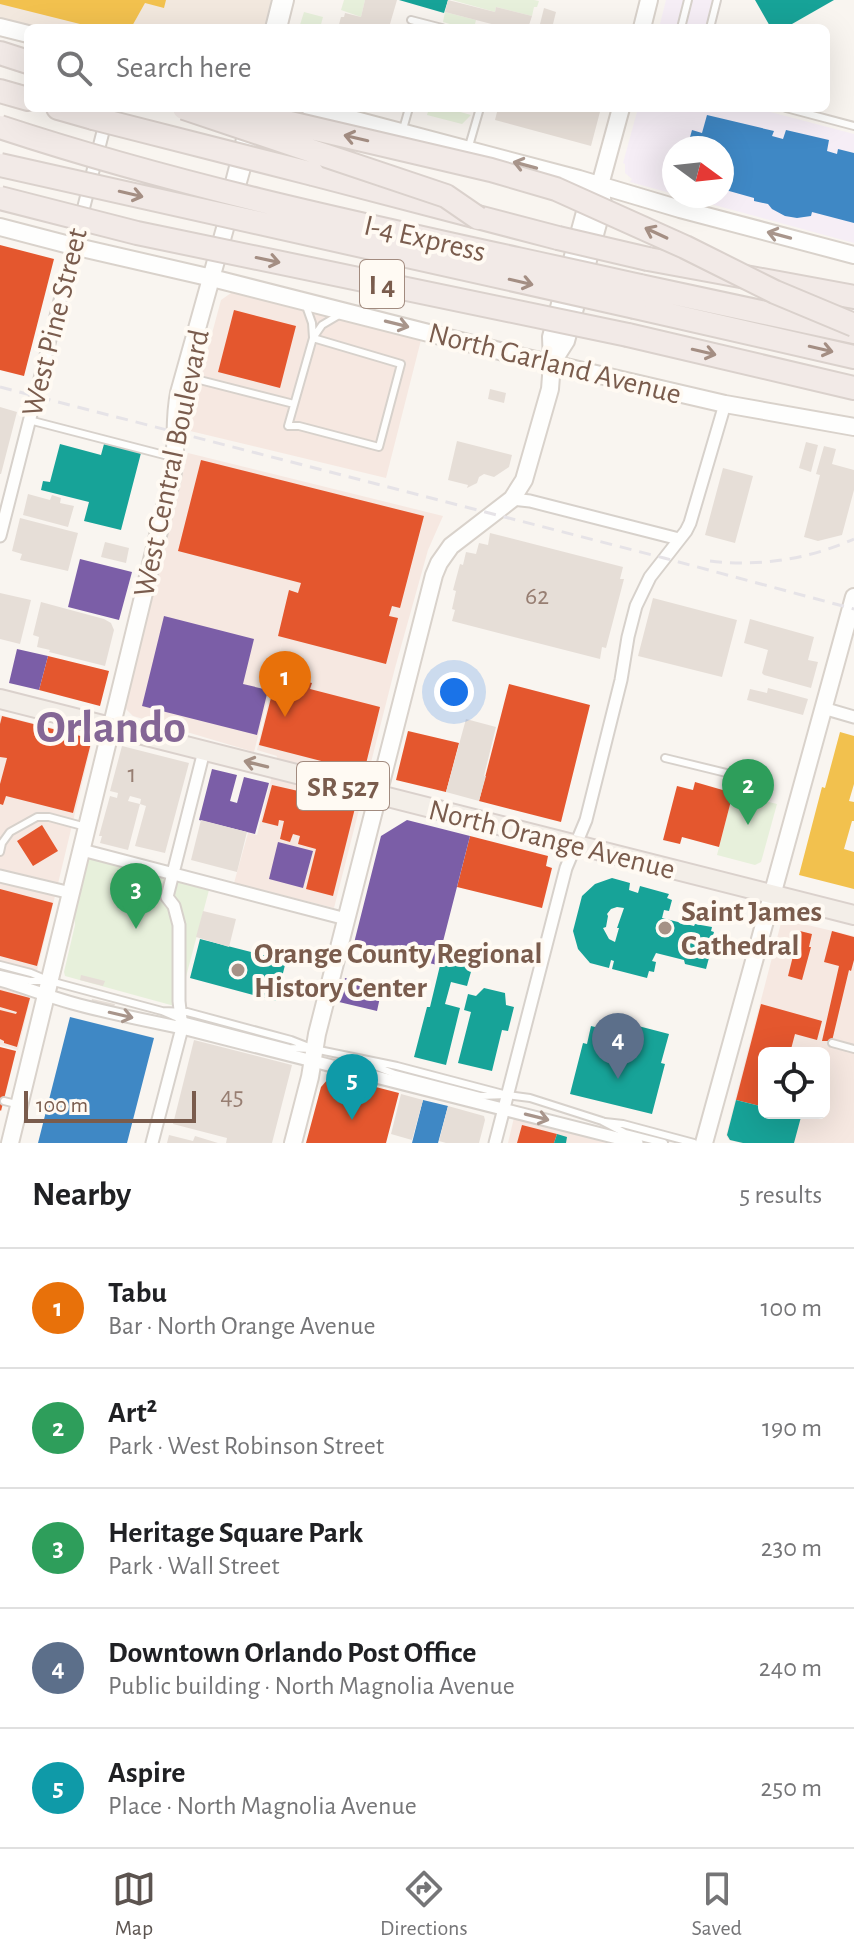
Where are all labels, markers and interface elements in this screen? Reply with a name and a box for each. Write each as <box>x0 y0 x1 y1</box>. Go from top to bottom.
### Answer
search box <box>24 24 830 112</box>
icon: search <box>52 46 96 90</box>
text: Search here <box>116 53 252 83</box>
one-way arrow <box>344 130 369 145</box>
north arrow <box>662 136 734 208</box>
one-way arrow <box>513 156 539 171</box>
one-way arrow <box>117 187 143 202</box>
street label: I-4 Express <box>361 210 489 268</box>
street label: West Pine Street <box>17 225 93 419</box>
one-way arrow <box>645 225 669 240</box>
one-way arrow <box>766 227 792 242</box>
one-way arrow <box>255 253 281 268</box>
road number: I 4 <box>360 260 404 308</box>
one-way arrow <box>508 275 533 290</box>
one-way arrow <box>383 318 409 333</box>
street label: North Garland Avenue <box>425 318 684 410</box>
street label: West Central Boulevard <box>129 327 215 600</box>
one-way arrow <box>807 342 833 357</box>
one-way arrow <box>690 346 716 361</box>
house number: 62 <box>525 583 549 609</box>
pin: 1 <box>259 651 311 717</box>
your location <box>434 672 474 712</box>
district label: Orlando <box>36 705 186 751</box>
one-way arrow <box>243 755 269 770</box>
pin: 2 <box>722 759 774 825</box>
house number: 1 <box>128 761 136 787</box>
road number: SR 527 <box>297 762 389 810</box>
street label: North Orange Avenue <box>426 795 678 885</box>
pin: 3 <box>110 863 162 929</box>
place label: Saint James Cathedral <box>681 897 822 961</box>
marker: Saint James Cathedral <box>656 919 674 937</box>
place label: Orange County Regional History Center <box>254 939 543 1003</box>
marker: Orange County Regional History Center <box>229 961 247 979</box>
one-way arrow <box>108 1008 134 1023</box>
pin: 4 <box>592 1013 644 1079</box>
map controls <box>758 1047 830 1119</box>
button: locate <box>758 1047 830 1119</box>
pin: 5 <box>326 1054 378 1120</box>
house number: 45 <box>220 1083 244 1109</box>
scale bar <box>24 1087 196 1123</box>
text: 100 m <box>36 1094 88 1116</box>
one-way arrow <box>523 1111 549 1126</box>
text: Nearby <box>32 1178 131 1212</box>
text: 5 results <box>739 1182 822 1208</box>
text: Tabu <box>108 1278 167 1308</box>
text: 1 <box>53 1295 63 1321</box>
text: 100 m <box>761 1295 822 1321</box>
text: Bar · North Orange Avenue <box>108 1313 375 1339</box>
text: Art² <box>108 1398 157 1428</box>
text: 2 <box>52 1415 64 1441</box>
text: 190 m <box>762 1415 822 1441</box>
text: Park · West Robinson Street <box>108 1433 384 1459</box>
text: Heritage Square Park <box>108 1518 363 1548</box>
text: 3 <box>52 1535 64 1561</box>
text: 230 m <box>761 1535 822 1561</box>
text: Park · Wall Street <box>108 1553 280 1579</box>
text: Downtown Orlando Post Office <box>108 1638 476 1668</box>
text: 4 <box>51 1655 65 1681</box>
text: 240 m <box>759 1655 822 1681</box>
text: Public building · North Magnolia Avenue <box>108 1673 515 1699</box>
text: Aspire <box>108 1758 186 1788</box>
text: 5 <box>52 1775 64 1801</box>
text: 250 m <box>760 1775 822 1801</box>
text: Place · North Magnolia Avenue <box>108 1793 417 1819</box>
tab: Map <box>112 1867 156 1941</box>
tab: Directions <box>380 1867 468 1941</box>
tab: Saved <box>692 1867 742 1941</box>

